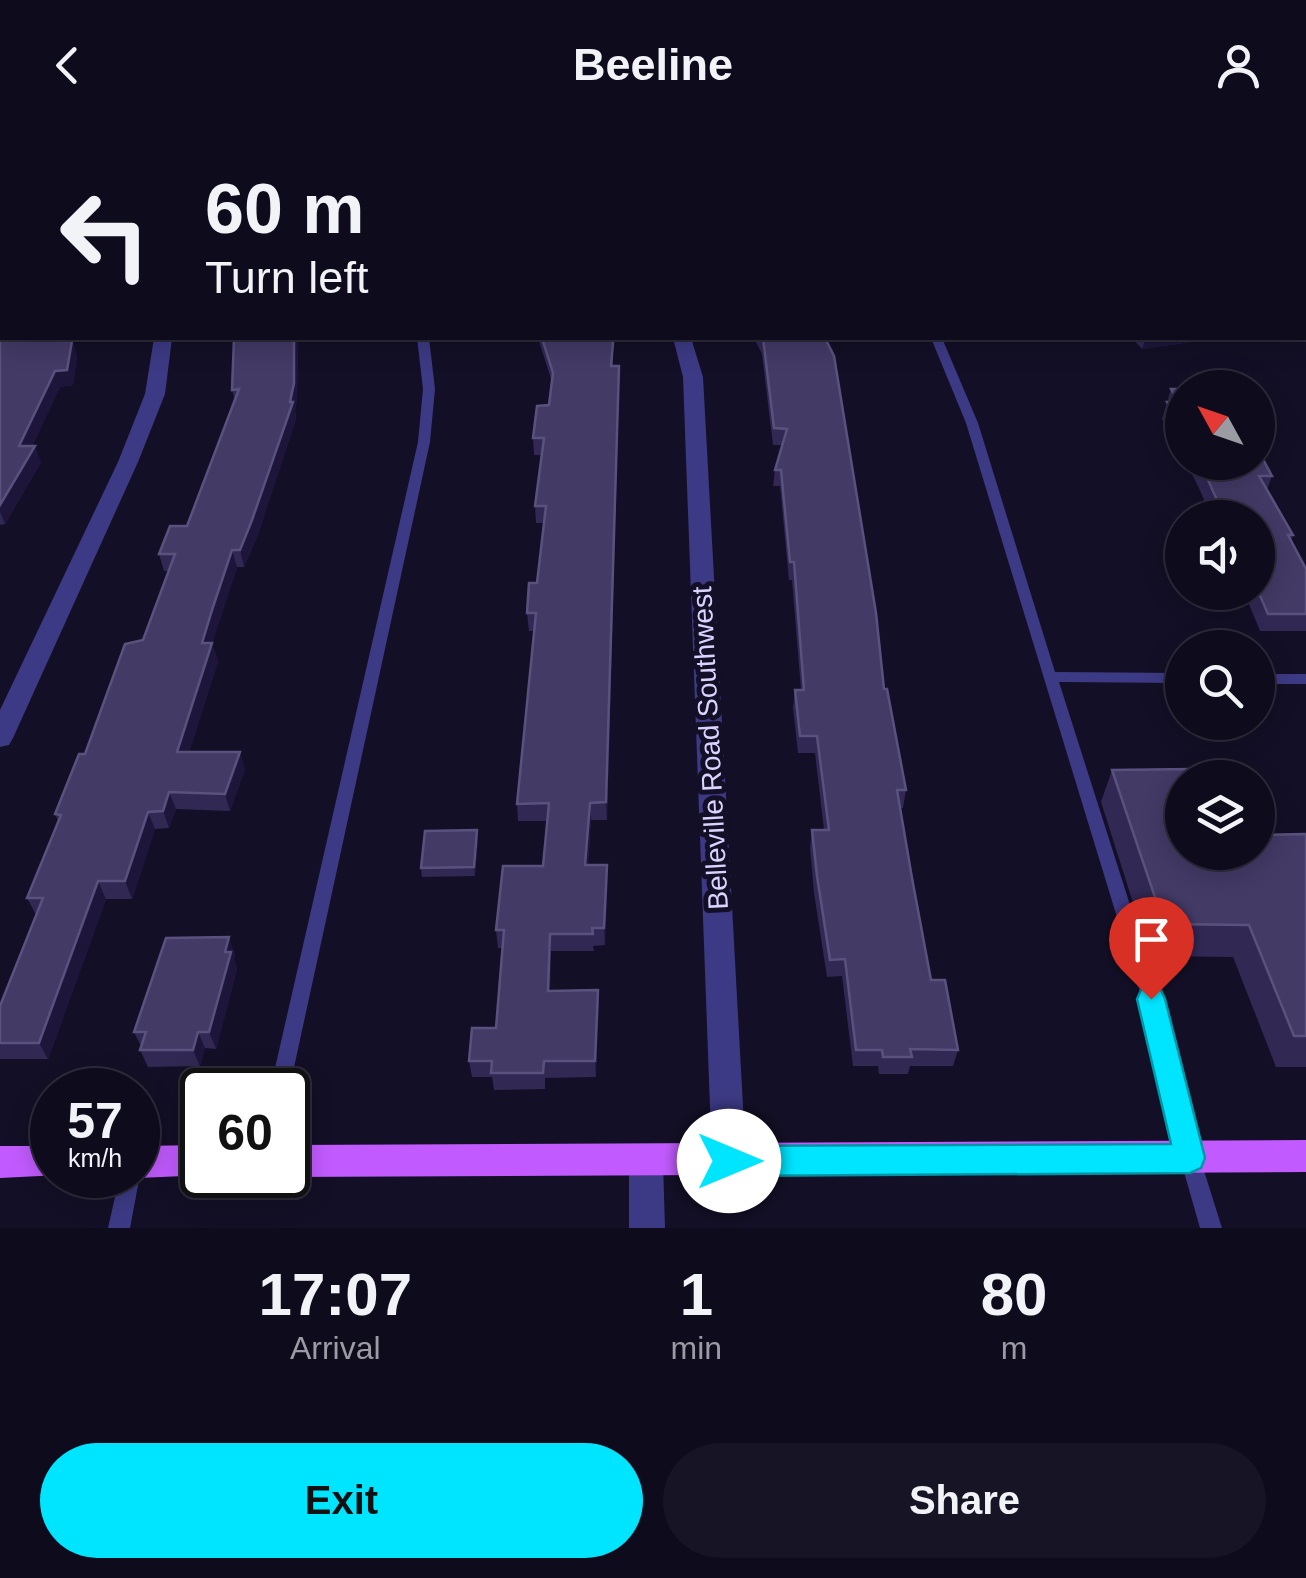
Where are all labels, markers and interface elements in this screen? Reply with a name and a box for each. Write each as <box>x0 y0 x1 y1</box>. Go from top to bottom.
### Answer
icon: back <box>40 38 95 93</box>
icon: person <box>1211 38 1266 93</box>
text: Beeline <box>573 39 733 90</box>
icon: left <box>40 170 170 300</box>
text: 60 m <box>205 170 365 248</box>
text: Turn left <box>205 252 368 303</box>
north arrow <box>1165 370 1275 480</box>
map controls <box>1165 370 1275 870</box>
button: sound <box>1165 500 1275 610</box>
street label: Belleville Road Southwest <box>686 585 734 910</box>
button: search <box>1165 630 1275 740</box>
button: layers <box>1165 760 1275 870</box>
pin <box>1109 897 1194 1000</box>
icon: arrive <box>1124 912 1179 967</box>
speed limit sign: 60 <box>180 1068 310 1198</box>
text: 57 <box>67 1093 123 1149</box>
position arrow <box>677 1109 781 1213</box>
text: km/h <box>68 1144 122 1172</box>
text: 17:07 <box>259 1261 412 1328</box>
text: 1 <box>680 1261 713 1328</box>
text: 80 <box>981 1261 1047 1328</box>
text: Arrival <box>290 1330 381 1366</box>
text: min <box>671 1330 722 1366</box>
text: m <box>1001 1330 1027 1366</box>
button: Exit <box>40 1443 643 1558</box>
button: Share <box>663 1443 1266 1558</box>

